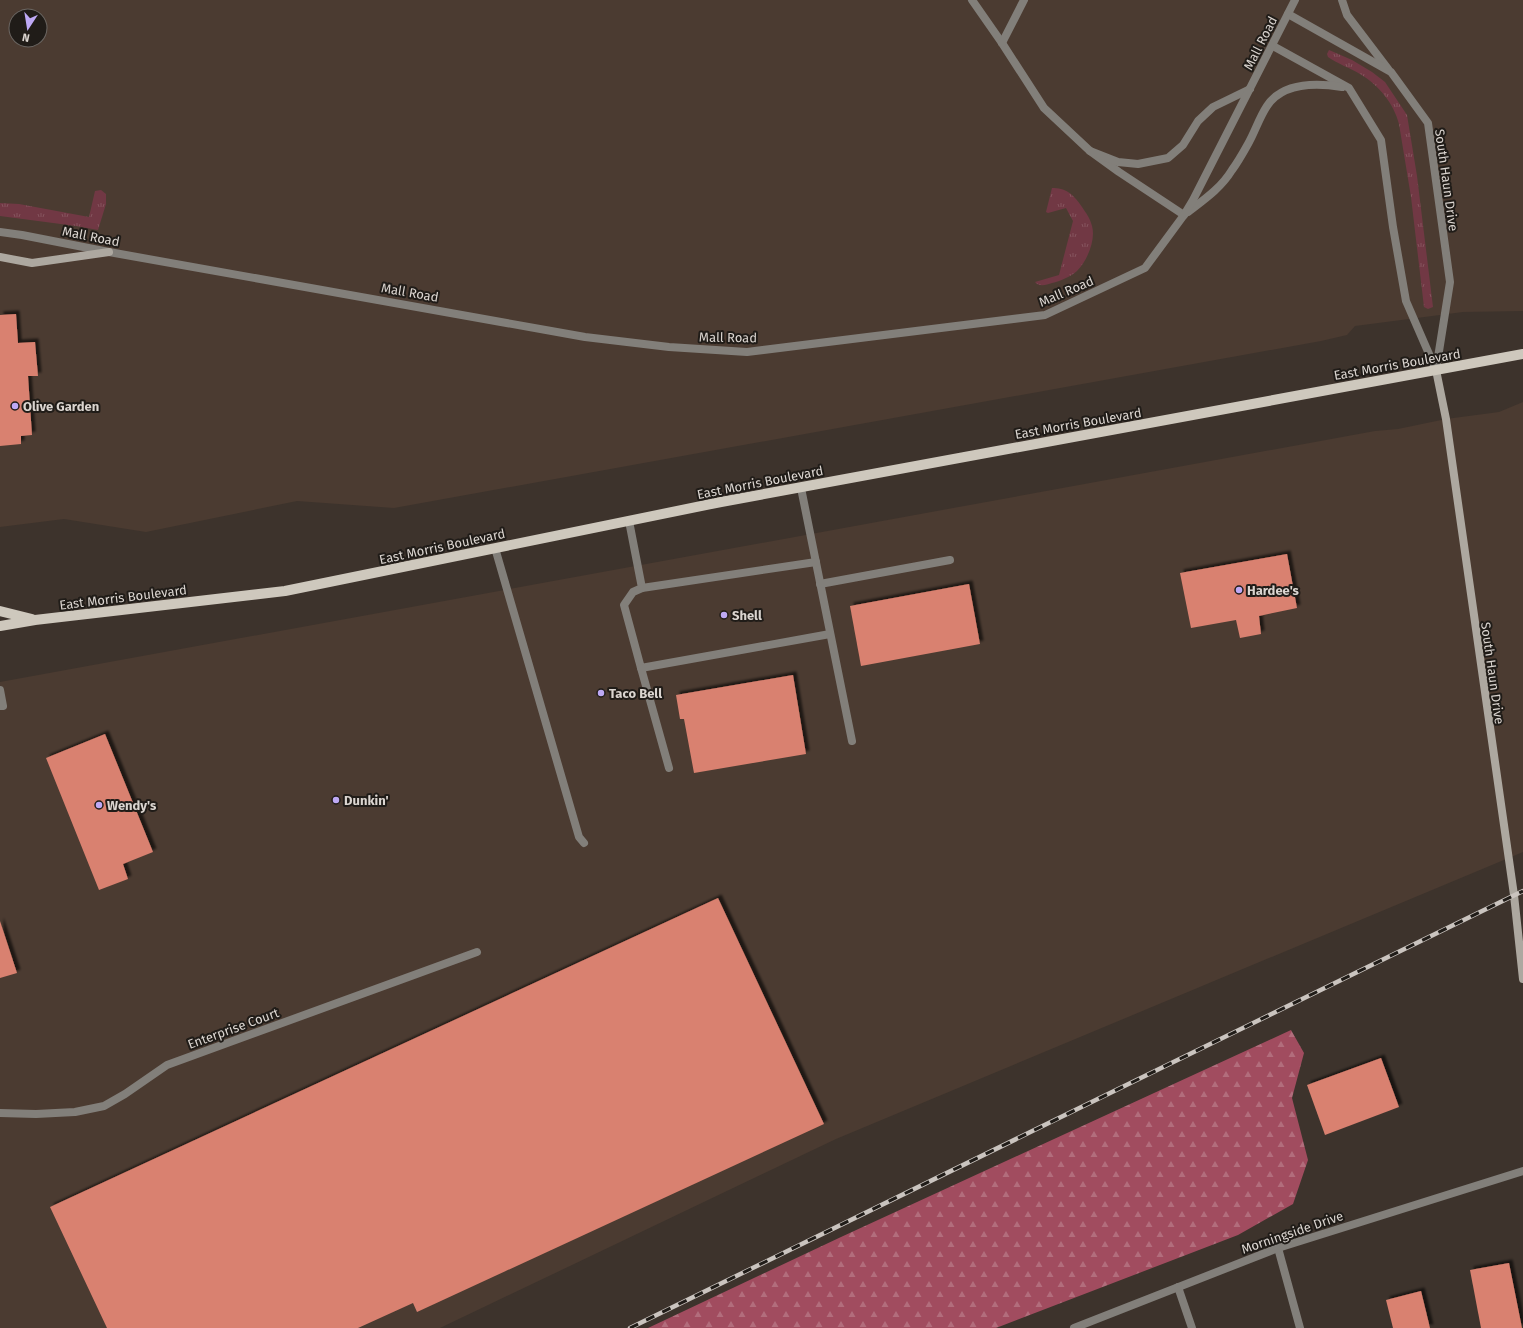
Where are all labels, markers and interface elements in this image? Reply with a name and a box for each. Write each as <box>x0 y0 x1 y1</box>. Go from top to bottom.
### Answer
north arrow <box>8 8 48 48</box>
street label: Mall Road <box>1241 14 1280 73</box>
text: N <box>21 30 31 44</box>
street label: South Haun Drive <box>1432 128 1461 232</box>
street label: Mall Road <box>61 224 121 249</box>
street label: Mall Road <box>1037 273 1096 310</box>
street label: Mall Road <box>380 280 440 305</box>
street label: Mall Road <box>699 329 757 346</box>
street label: East Morris Boulevard <box>1333 346 1462 383</box>
place label: Olive Garden <box>23 399 99 414</box>
marker: Olive Garden <box>10 401 20 411</box>
street label: East Morris Boulevard <box>1014 405 1143 442</box>
street label: East Morris Boulevard <box>696 463 825 502</box>
street label: East Morris Boulevard <box>378 526 506 567</box>
street label: East Morris Boulevard <box>58 582 188 613</box>
place label: Hardee's <box>1247 583 1300 598</box>
marker: Hardee's <box>1234 585 1244 595</box>
place label: Shell <box>732 608 762 623</box>
marker: Shell <box>719 610 729 620</box>
street label: South Haun Drive <box>1478 621 1507 725</box>
place label: Taco Bell <box>609 686 662 701</box>
marker: Taco Bell <box>596 688 606 698</box>
place label: Dunkin' <box>344 793 389 808</box>
marker: Dunkin' <box>331 795 341 805</box>
place label: Wendy's <box>107 798 157 813</box>
marker: Wendy's <box>94 800 104 810</box>
street label: Enterprise Court <box>186 1005 281 1052</box>
street label: Morningside Drive <box>1239 1208 1345 1257</box>

